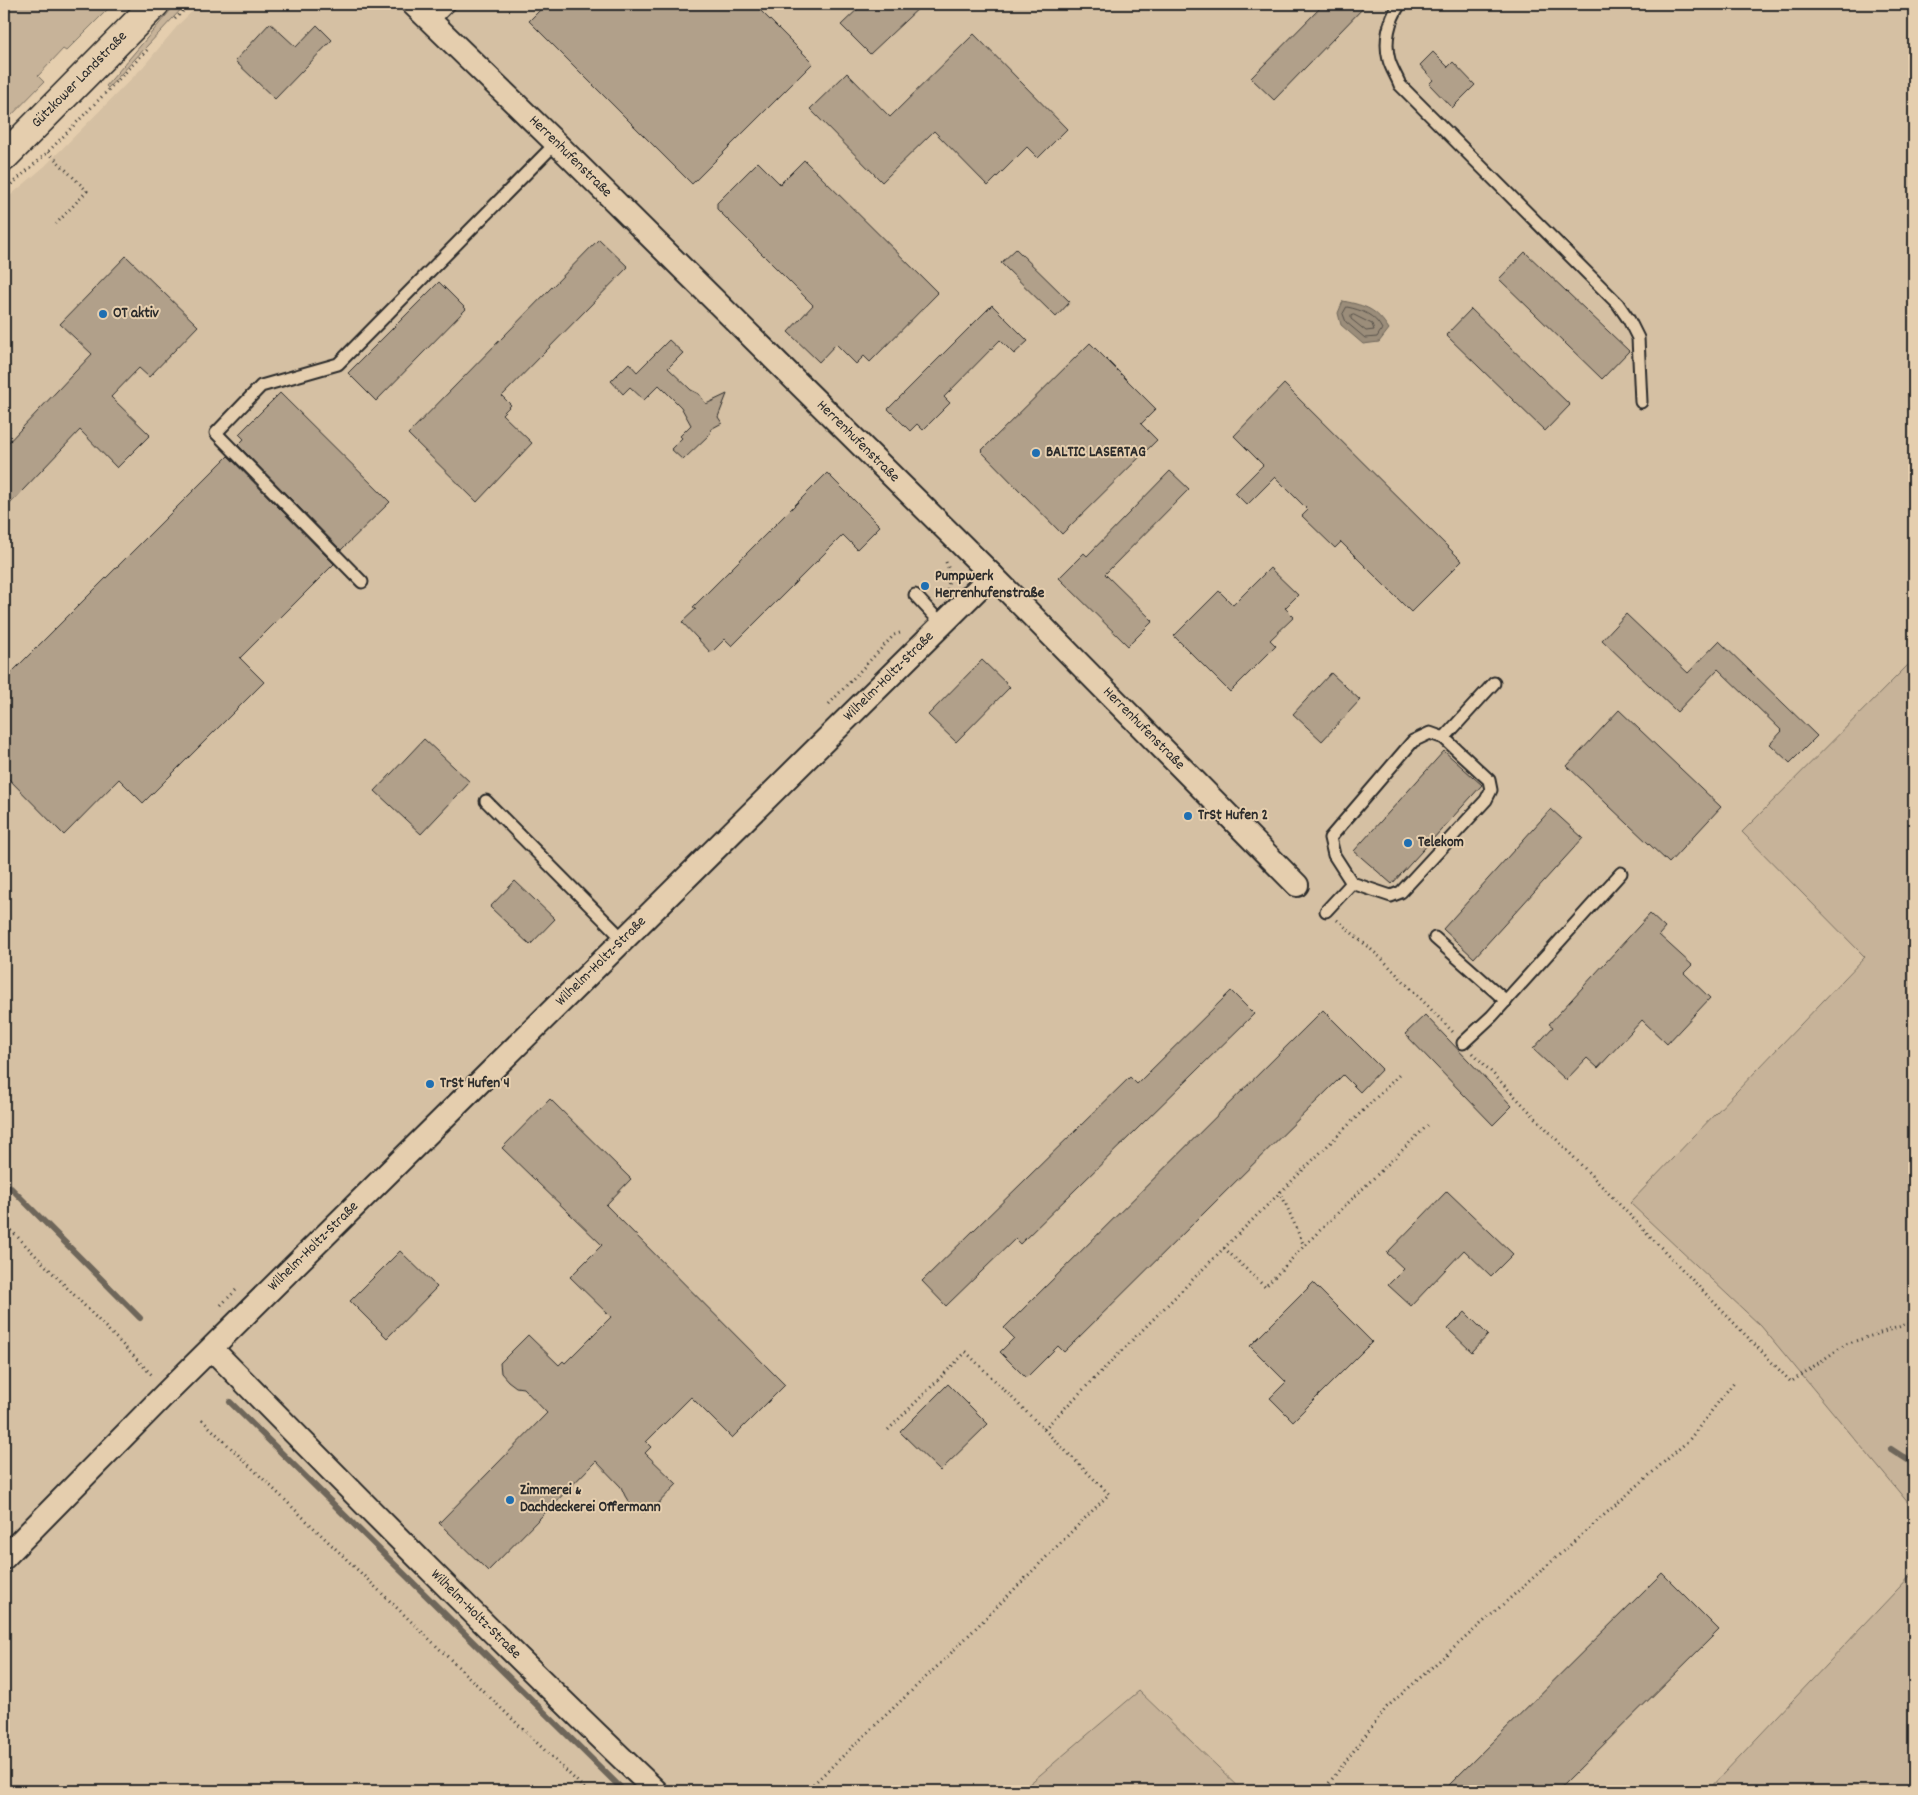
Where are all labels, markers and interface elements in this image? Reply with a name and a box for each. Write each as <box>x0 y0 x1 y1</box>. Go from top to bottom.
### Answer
street label: Gützkower Landstraße <box>27 26 133 134</box>
street label: Herrenhufenstraße <box>523 111 617 203</box>
place label: OT aktiv <box>113 303 160 325</box>
marker: OT aktiv <box>97 308 109 320</box>
street label: Herrenhufenstraße <box>811 396 904 488</box>
place label: BALTIC LASERTAG <box>1046 442 1146 464</box>
marker: BALTIC LASERTAG <box>1030 447 1042 459</box>
place label: Pumpwerk Herrenhufenstraße <box>935 566 1045 605</box>
marker: Pumpwerk Herrenhufenstraße <box>919 580 931 592</box>
street label: Wilhelm-Holtz-Straße <box>839 626 940 727</box>
street label: Herrenhufenstraße <box>1097 682 1190 776</box>
place label: TrSt Hufen 2 <box>1198 805 1268 827</box>
marker: TrSt Hufen 2 <box>1182 810 1194 822</box>
place label: Telekom <box>1418 832 1464 854</box>
marker: Telekom <box>1402 837 1414 849</box>
street label: Wilhelm-Holtz-Straße <box>551 911 652 1012</box>
place label: TrSt Hufen 4 <box>440 1073 510 1095</box>
marker: TrSt Hufen 4 <box>424 1078 436 1090</box>
street label: Wilhelm-Holtz-Straße <box>263 1196 364 1297</box>
place label: Zimmerei & Dachdeckerei Offermann <box>520 1480 661 1519</box>
marker: Zimmerei & Dachdeckerei Offermann <box>504 1494 516 1506</box>
street label: Wilhelm-Holtz-Straße <box>425 1564 526 1665</box>

